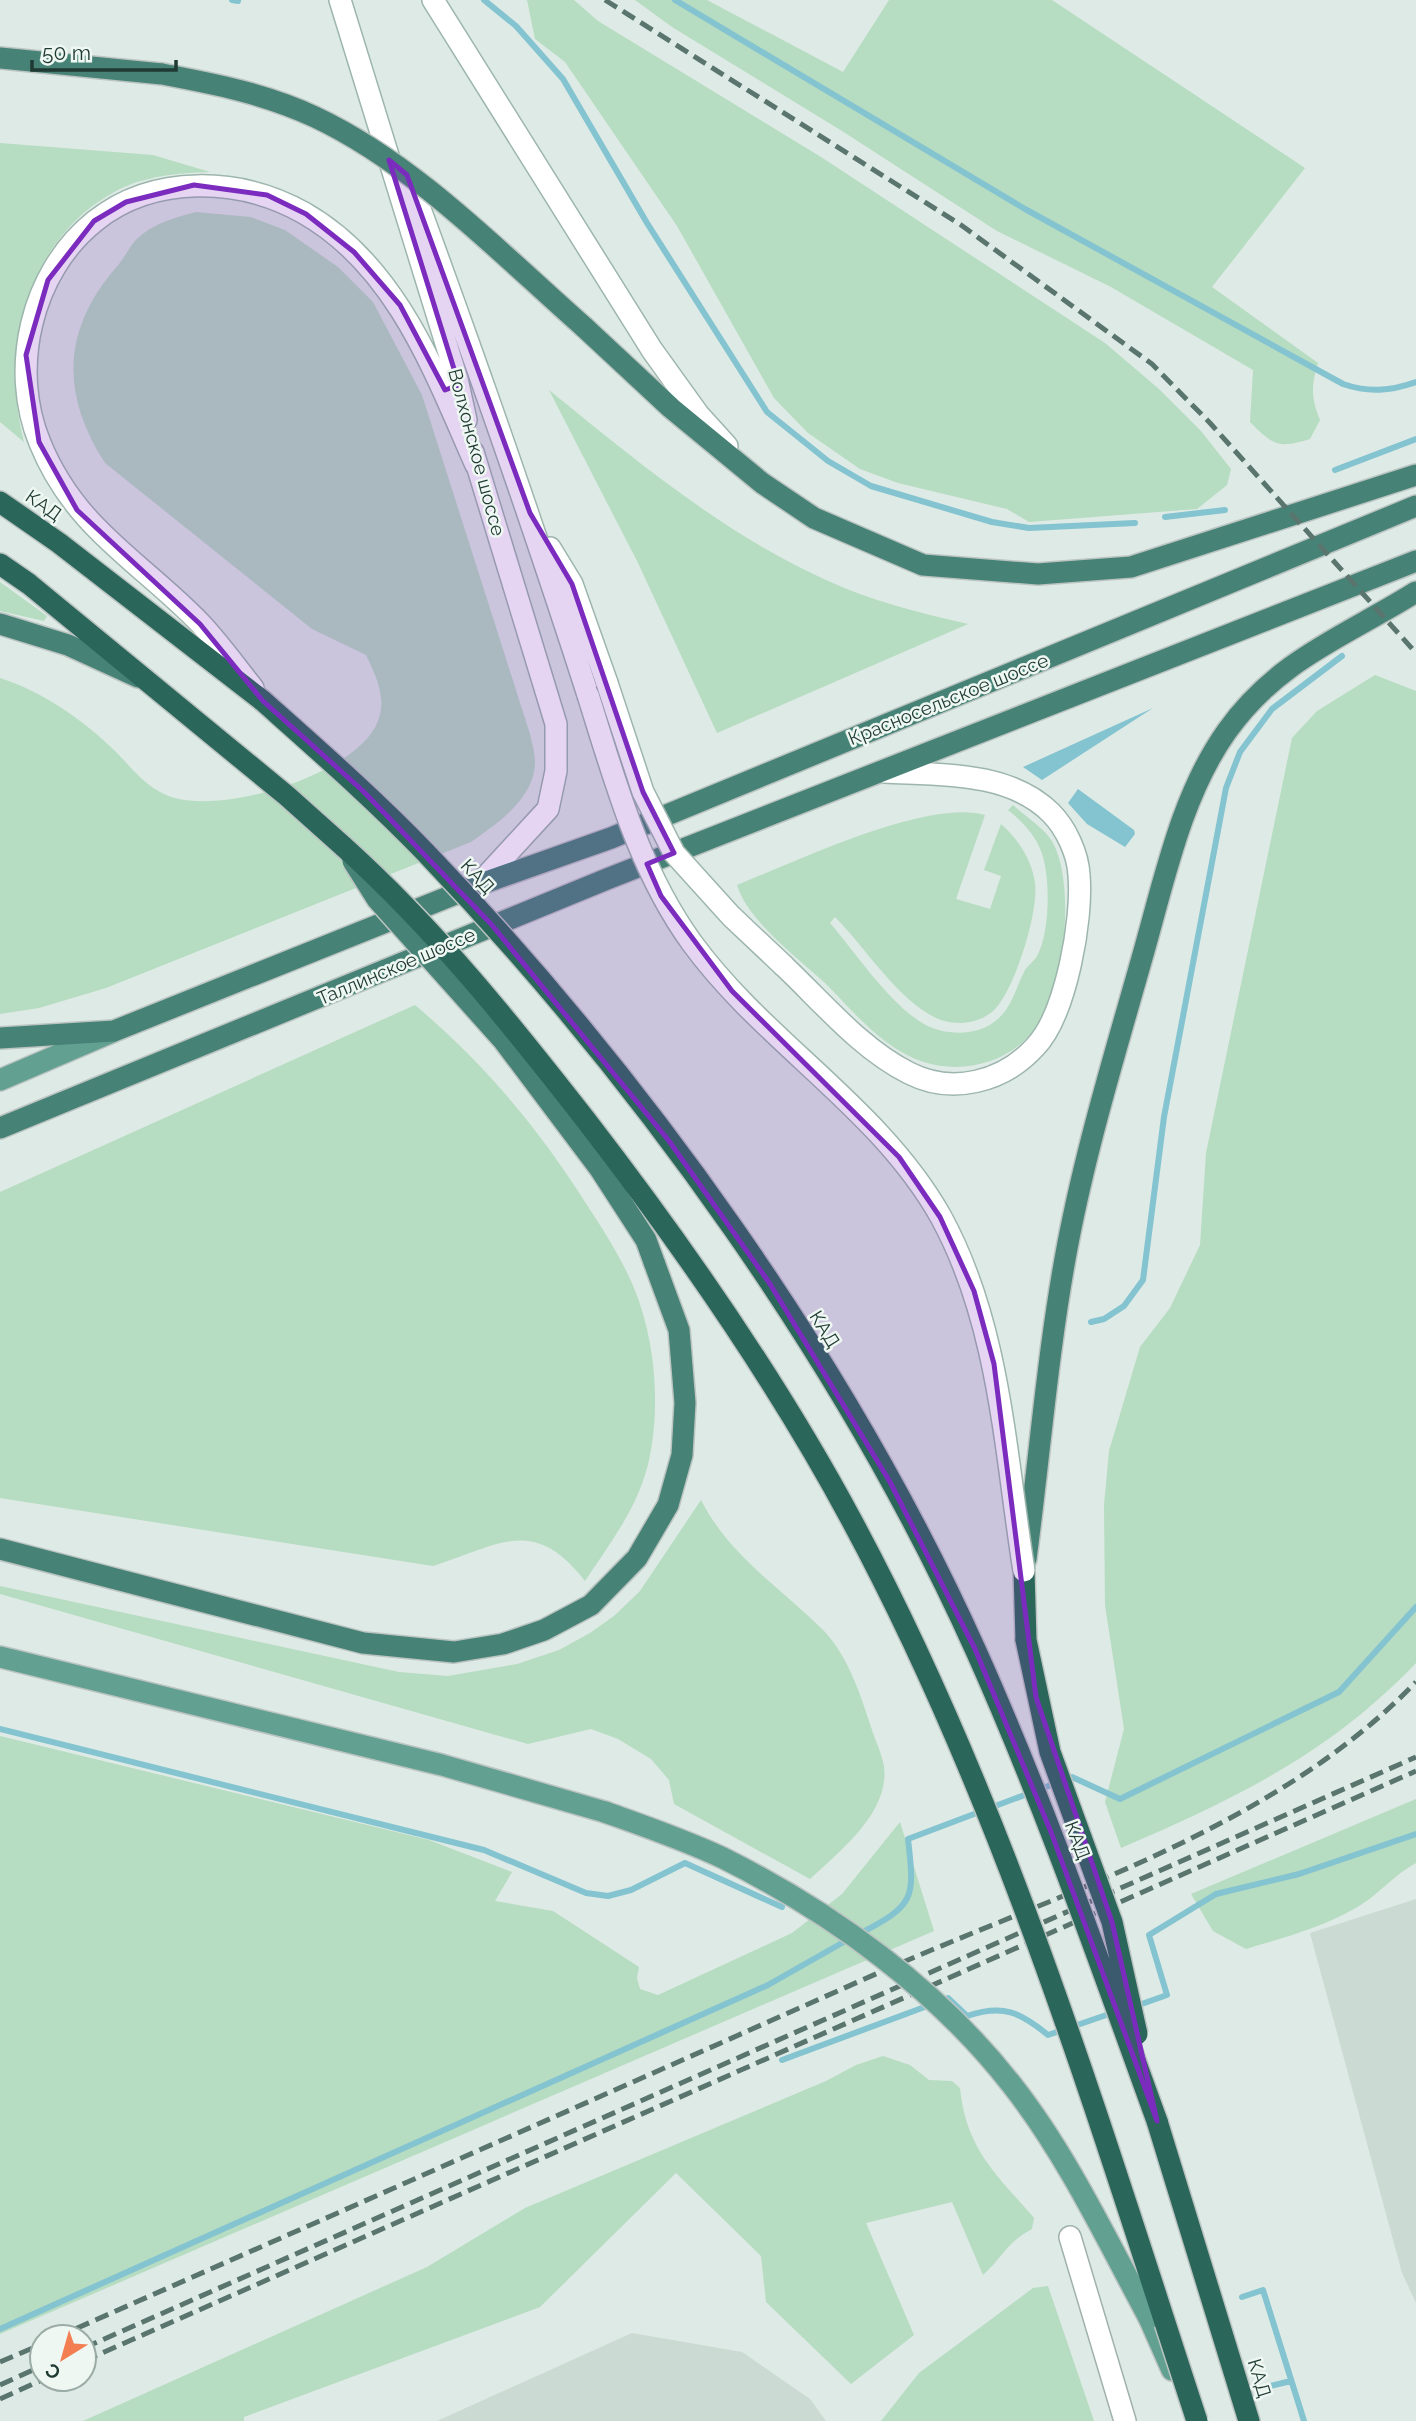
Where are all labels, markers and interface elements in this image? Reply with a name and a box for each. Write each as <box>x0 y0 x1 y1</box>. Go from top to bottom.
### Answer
scale bar <box>32 28 175 72</box>
text: 50 m <box>42 40 91 65</box>
street label: Волхонское шоссе <box>444 366 510 538</box>
street label: КАД <box>22 485 66 525</box>
street label: Красносельское шоссе <box>845 649 1051 749</box>
street label: КАД <box>457 854 499 898</box>
street label: Таллинское шоссе <box>314 923 478 1009</box>
street label: КАД <box>805 1307 845 1351</box>
street label: КАД <box>1061 1818 1095 1862</box>
north arrow <box>28 2323 98 2393</box>
street label: КАД <box>1244 2356 1276 2400</box>
text: С <box>41 2359 65 2384</box>

